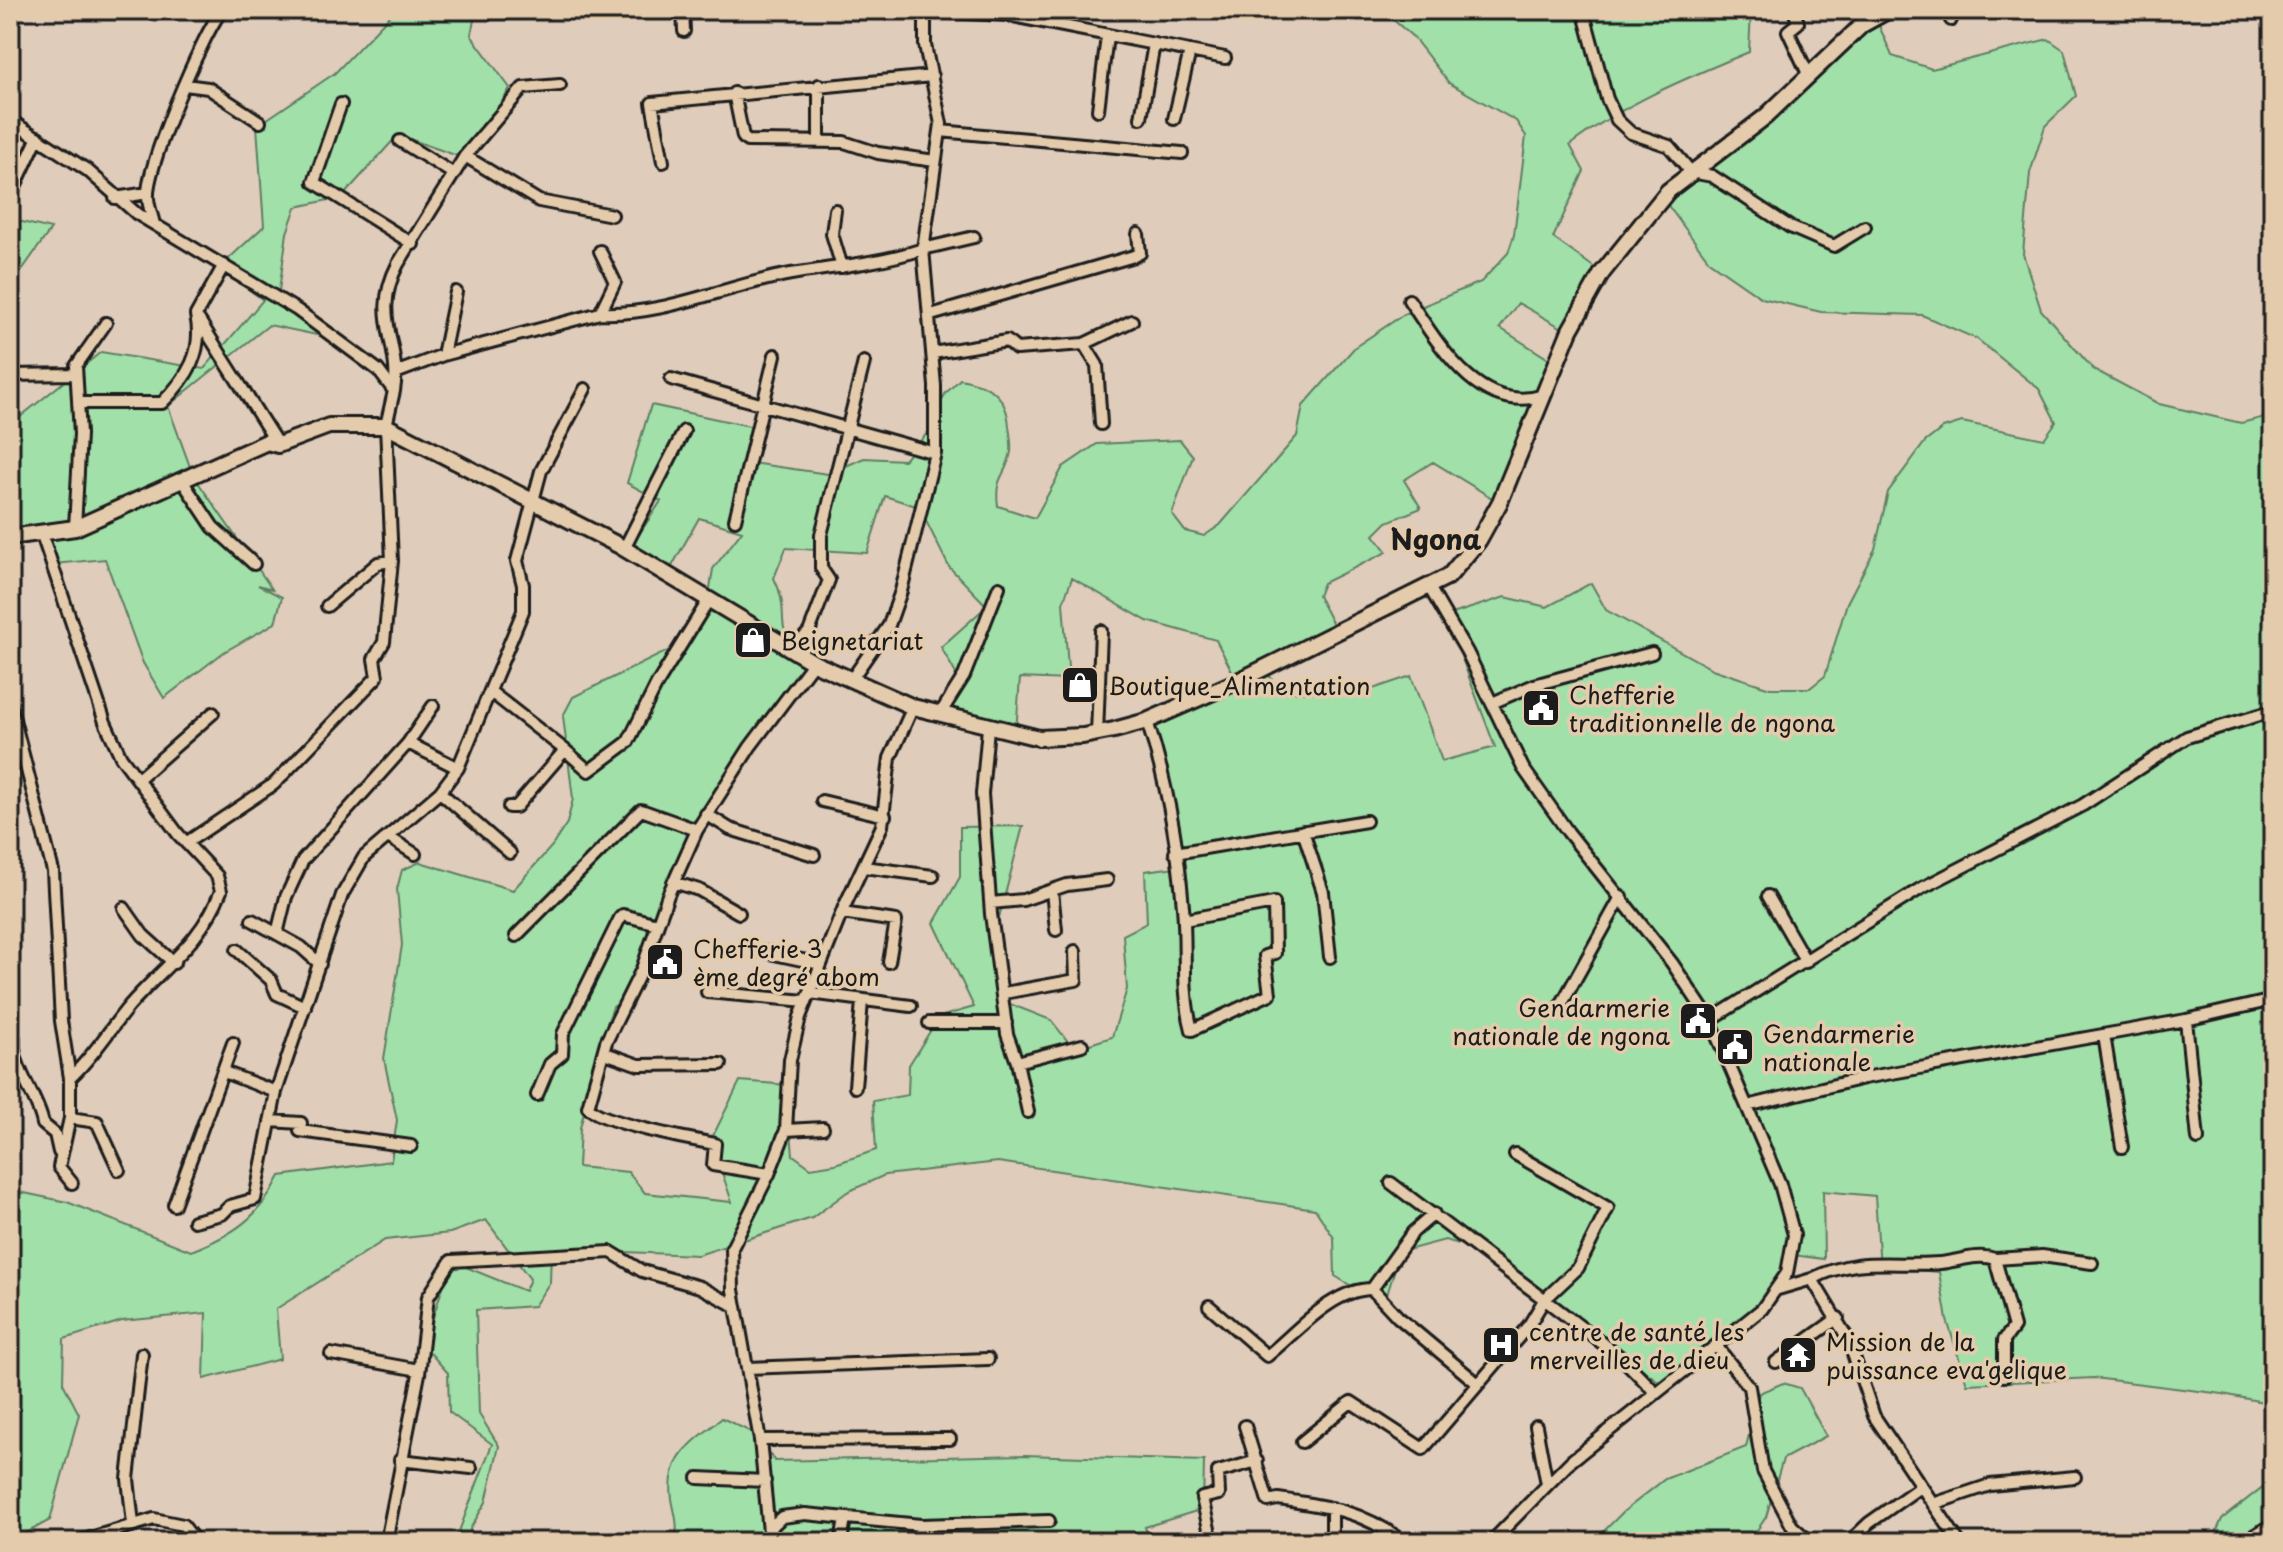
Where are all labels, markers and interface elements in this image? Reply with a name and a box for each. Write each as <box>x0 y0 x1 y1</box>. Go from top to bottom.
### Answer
district label: Ngona <box>1390 517 1482 560</box>
shop icon: Beignetariat <box>732 619 774 661</box>
place label: Beignetariat <box>781 622 924 658</box>
shop icon: Boutique_Alimentation <box>1059 664 1101 706</box>
place label: Boutique_Alimentation <box>1108 667 1371 703</box>
place label: Chefferie traditionnelle de ngona <box>1569 676 1835 740</box>
public building icon: Chefferie traditionnelle de ngona <box>1520 687 1562 729</box>
place label: Chefferie 3 ème degré abom <box>693 930 880 994</box>
public building icon: Chefferie 3 ème degré abom <box>644 941 686 983</box>
place label: Gendarmerie nationale de ngona <box>1452 989 1670 1053</box>
public building icon: Gendarmerie nationale de ngona <box>1677 1000 1719 1042</box>
place label: Gendarmerie nationale <box>1763 1015 1915 1079</box>
public building icon: Gendarmerie nationale <box>1714 1026 1756 1068</box>
place label: centre de santé les merveilles de dieu <box>1529 1313 1745 1377</box>
place label: Mission de la puissance eva'gelique <box>1826 1323 2067 1387</box>
hospital icon: centre de santé les merveilles de dieu <box>1480 1324 1522 1366</box>
temple icon: Mission de la puissance eva'gelique <box>1777 1334 1819 1376</box>

